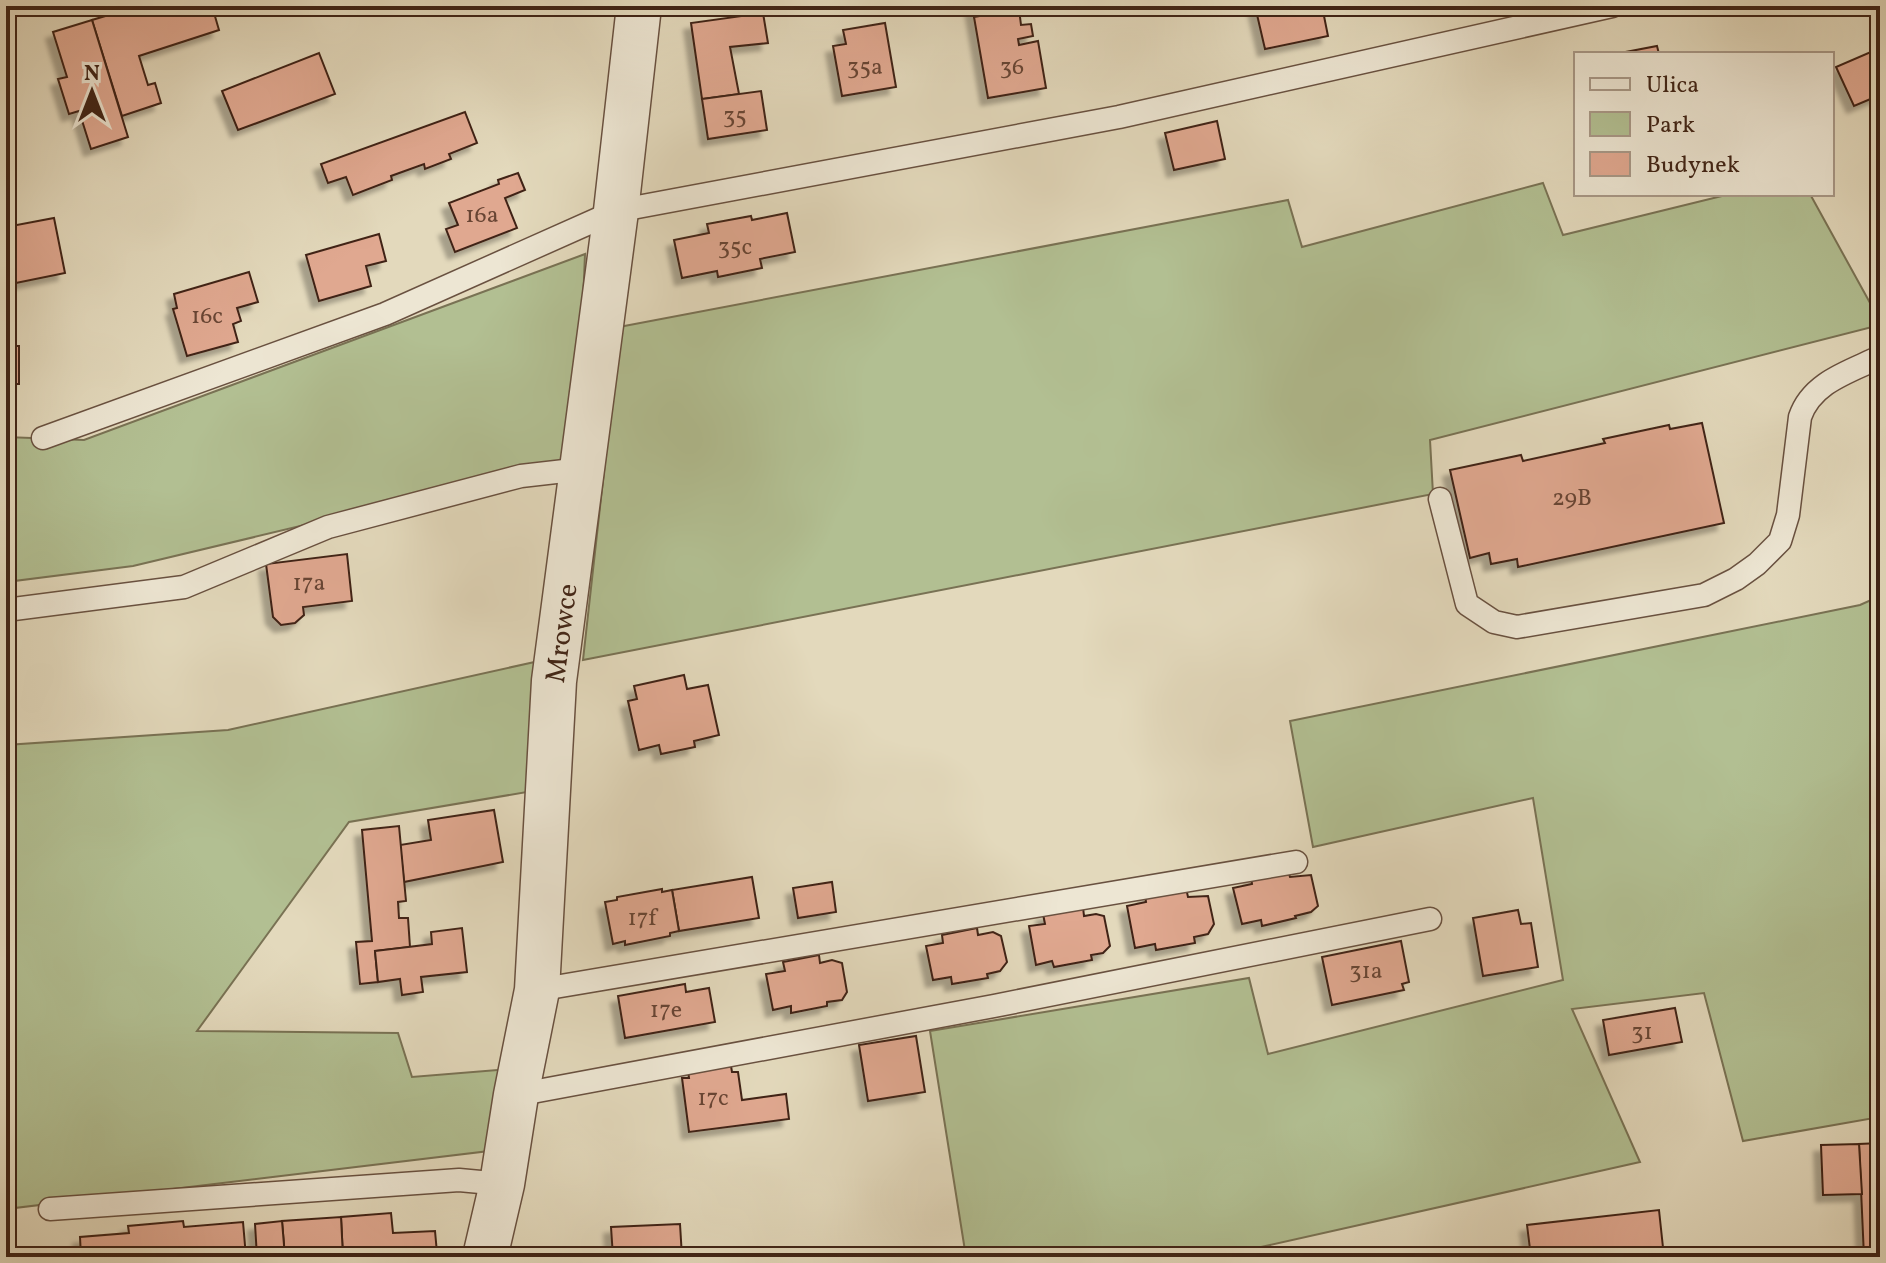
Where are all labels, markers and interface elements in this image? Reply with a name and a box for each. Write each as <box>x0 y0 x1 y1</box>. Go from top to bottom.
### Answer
house number: 35a <box>847 51 883 85</box>
house number: 36 <box>1000 51 1024 85</box>
north arrow <box>52 52 132 132</box>
legend <box>1574 52 1834 196</box>
text: N <box>84 59 100 90</box>
text: Ulica <box>1646 69 1699 103</box>
house number: 35 <box>723 100 747 134</box>
text: Park <box>1646 109 1695 143</box>
text: Budynek <box>1646 149 1740 183</box>
house number: 16a <box>465 199 499 233</box>
house number: 35c <box>718 231 752 265</box>
house number: 16c <box>191 300 223 334</box>
house number: 29B <box>1552 482 1592 516</box>
house number: 17a <box>293 567 325 601</box>
street label: Mrowce <box>537 581 589 685</box>
house number: 17f <box>627 902 659 936</box>
house number: 31a <box>1349 955 1383 989</box>
house number: 17e <box>650 994 682 1028</box>
house number: 31 <box>1631 1016 1653 1050</box>
house number: 17c <box>697 1082 729 1116</box>

